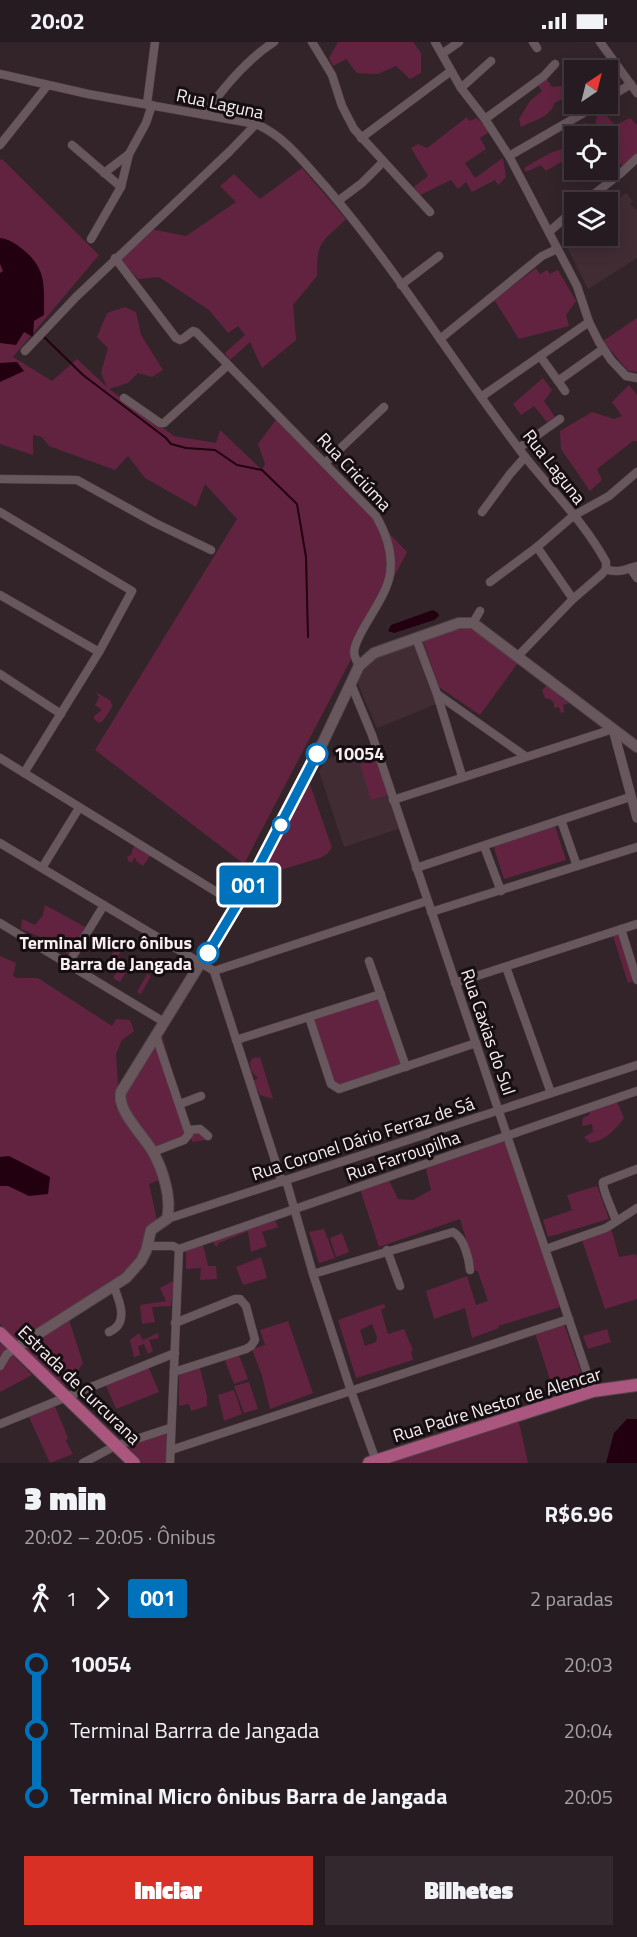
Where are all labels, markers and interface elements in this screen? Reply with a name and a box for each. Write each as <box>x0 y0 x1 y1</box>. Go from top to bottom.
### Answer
text: 20:02 <box>30 4 85 38</box>
north arrow <box>564 60 618 114</box>
map controls <box>564 60 618 246</box>
street label: Rua Laguna <box>174 81 266 126</box>
button: locate <box>564 126 618 180</box>
button: layers <box>564 192 618 246</box>
street label: Rua Laguna <box>516 423 592 510</box>
street label: Rua Criciúma <box>311 426 398 517</box>
place label: 10054 <box>334 740 384 767</box>
marker: 10054 <box>306 743 328 765</box>
unlabelled marker <box>272 816 290 834</box>
line badge: 001 <box>214 866 284 904</box>
text: 001 <box>231 869 267 901</box>
place label: Terminal Micro ônibus Barra de Jangada <box>19 929 192 977</box>
marker: Terminal Micro ônibus Barra de Jangada <box>197 942 219 964</box>
street label: Rua Caxias do Sul <box>454 965 523 1099</box>
street label: Rua Coronel Dário Ferraz de Sá <box>248 1090 478 1187</box>
street label: Rua Farroupilha <box>342 1123 464 1188</box>
street label: Estrada de Curcurana <box>12 1319 147 1450</box>
street label: Rua Padre Nestor de Alencar <box>389 1360 604 1449</box>
text: 3 min <box>24 1473 106 1523</box>
text: R$6.96 <box>544 1497 613 1531</box>
text: 20:02 – 20:05 · Ônibus <box>24 1521 216 1552</box>
icon: walk <box>24 1582 57 1615</box>
icon: forward <box>86 1582 119 1615</box>
text: 001 <box>140 1582 175 1614</box>
text: 1 <box>66 1583 77 1614</box>
text: 2 paradas <box>530 1583 613 1614</box>
text: 10054 <box>70 1647 132 1681</box>
text: 20:03 <box>564 1649 613 1680</box>
text: Terminal Barrra de Jangada <box>70 1713 319 1747</box>
text: 20:04 <box>564 1715 613 1746</box>
text: Terminal Micro ônibus Barra de Jangada <box>70 1779 447 1813</box>
text: 20:05 <box>564 1781 613 1812</box>
button: Iniciar <box>24 1856 313 1925</box>
button: Bilhetes <box>325 1856 613 1925</box>

